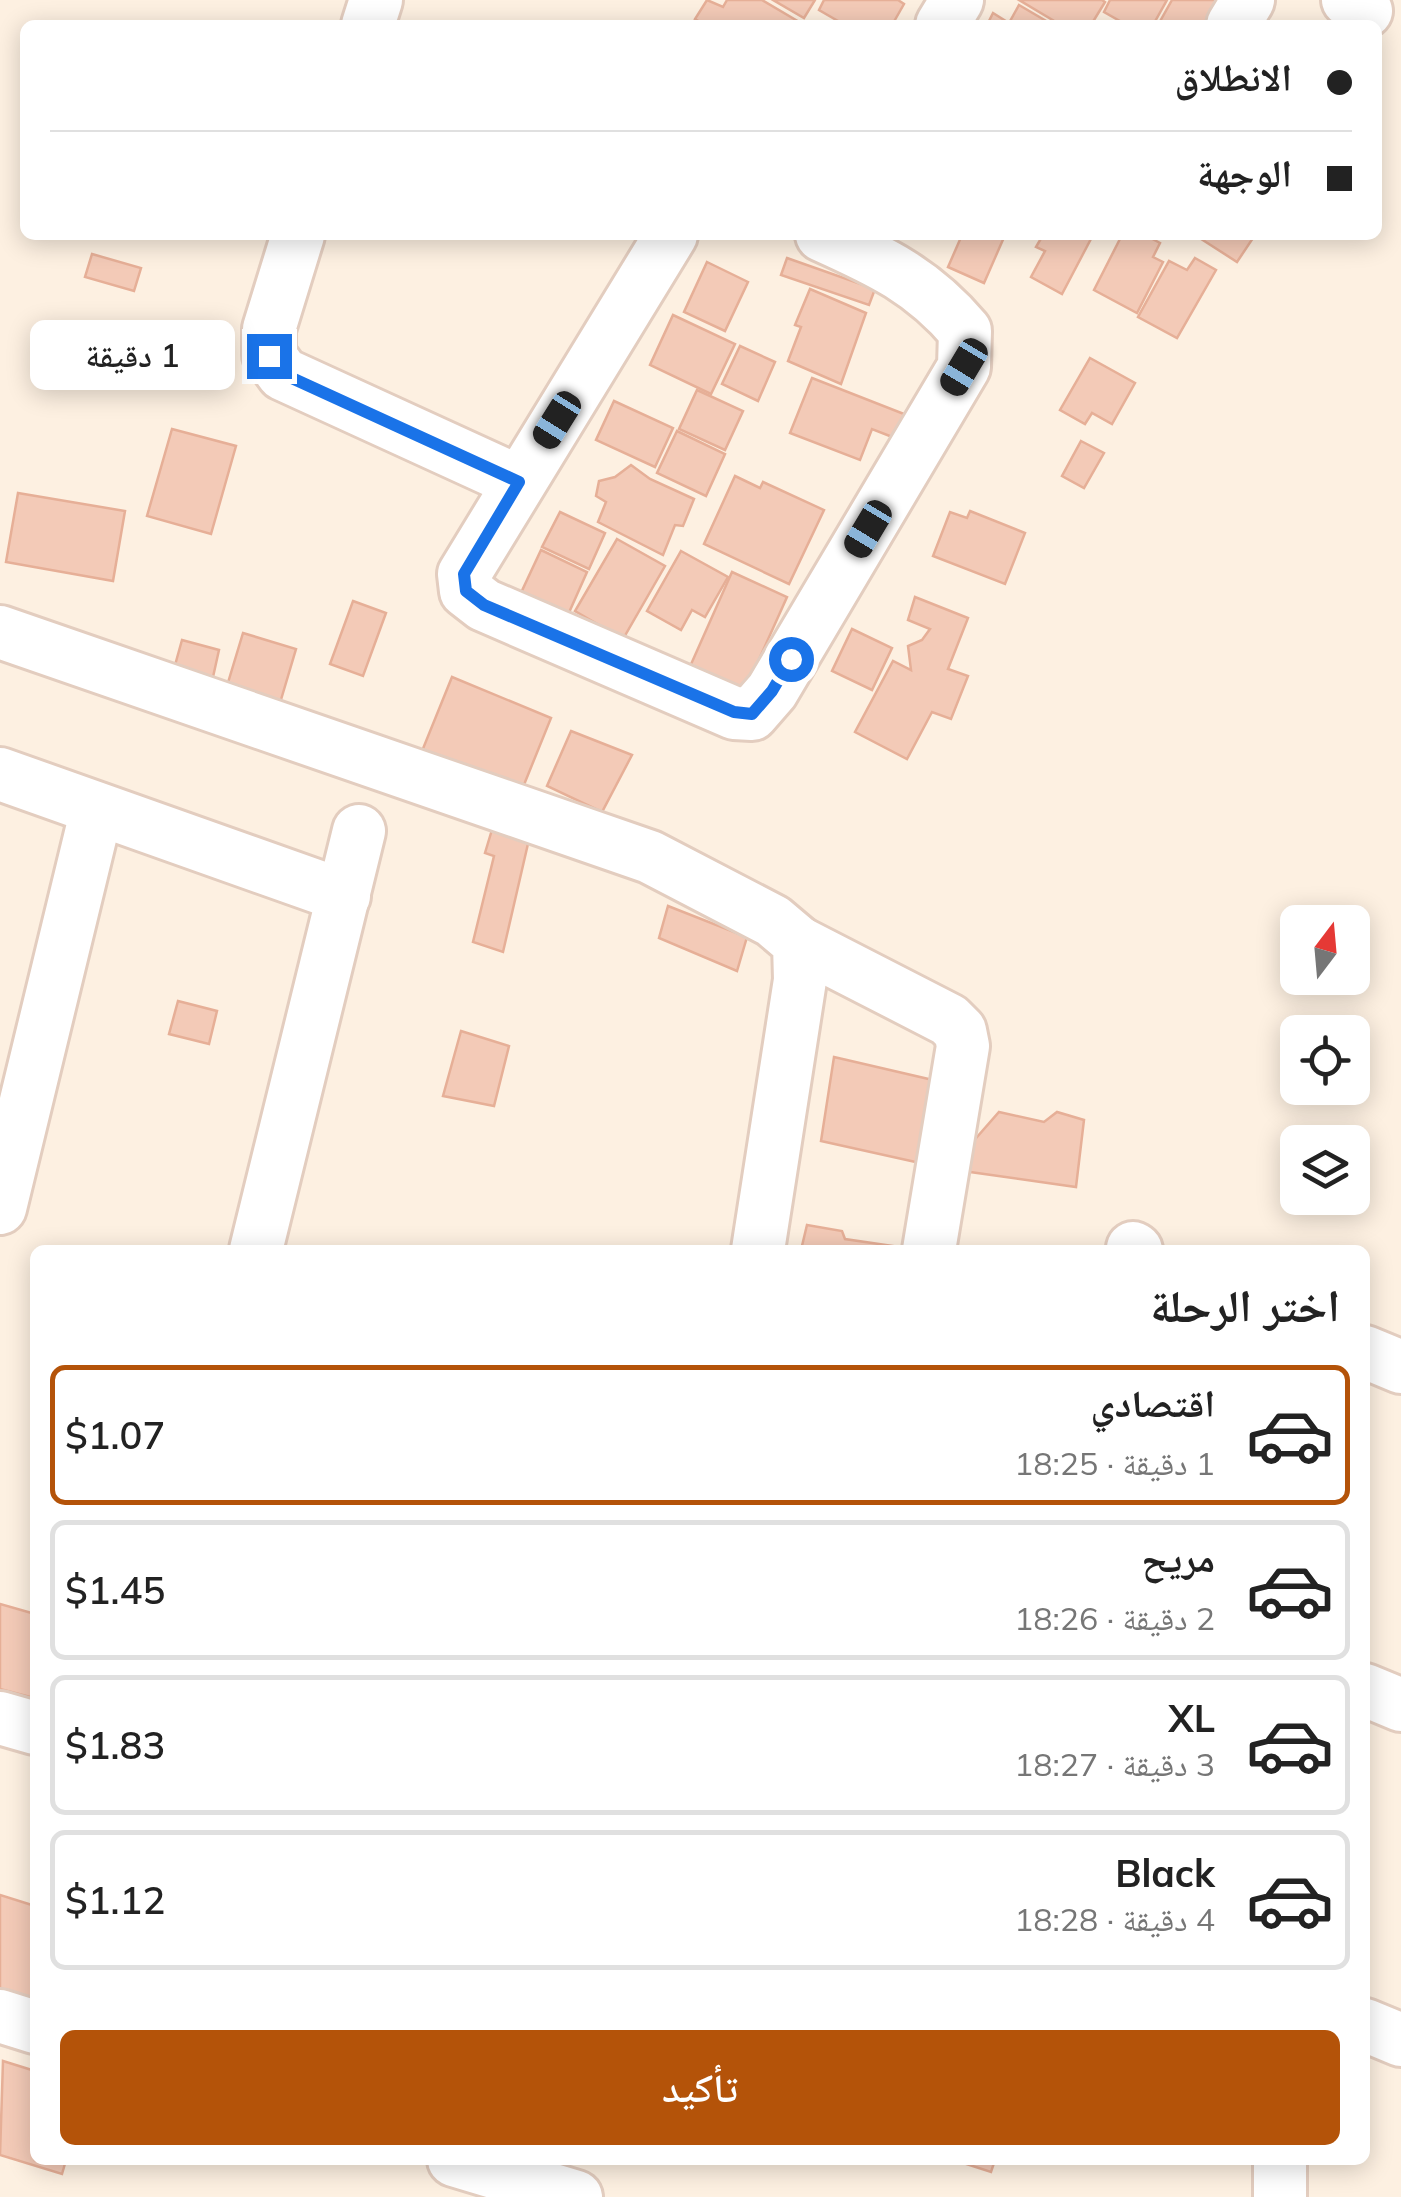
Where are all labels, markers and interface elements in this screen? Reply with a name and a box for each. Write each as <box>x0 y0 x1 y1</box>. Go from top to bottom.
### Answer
text: الانطلاق <box>1174 53 1292 101</box>
text: الوجهة <box>1197 149 1292 197</box>
callout: 1 دقيقة <box>29 321 234 391</box>
route end <box>247 334 292 379</box>
car <box>936 334 992 400</box>
text: 1 دقيقة <box>85 335 180 375</box>
car <box>528 387 586 453</box>
car <box>840 496 896 562</box>
route start <box>769 637 814 682</box>
north arrow <box>1280 905 1370 995</box>
map controls <box>1280 905 1370 1215</box>
button: locate <box>1280 1015 1370 1105</box>
button: layers <box>1280 1125 1370 1215</box>
text: اختر الرحلة <box>1150 1277 1340 1333</box>
text: اقتصادي <box>1091 1379 1215 1427</box>
icon: car <box>1245 1390 1335 1480</box>
text: $1.07 <box>65 1411 165 1459</box>
text: 1 دقيقة · 18:25 <box>1014 1443 1215 1483</box>
text: مريح <box>1141 1534 1215 1582</box>
icon: car <box>1245 1545 1335 1635</box>
text: $1.45 <box>65 1566 165 1614</box>
text: 2 دقيقة · 18:26 <box>1014 1598 1215 1638</box>
text: XL <box>1168 1694 1215 1742</box>
icon: car <box>1245 1700 1335 1790</box>
text: $1.83 <box>65 1721 165 1769</box>
text: 3 دقيقة · 18:27 <box>1014 1744 1215 1784</box>
text: Black <box>1115 1849 1215 1897</box>
icon: car <box>1245 1855 1335 1945</box>
text: $1.12 <box>65 1876 165 1924</box>
text: 4 دقيقة · 18:28 <box>1014 1899 1215 1939</box>
button: تأكيد <box>60 2030 1340 2145</box>

